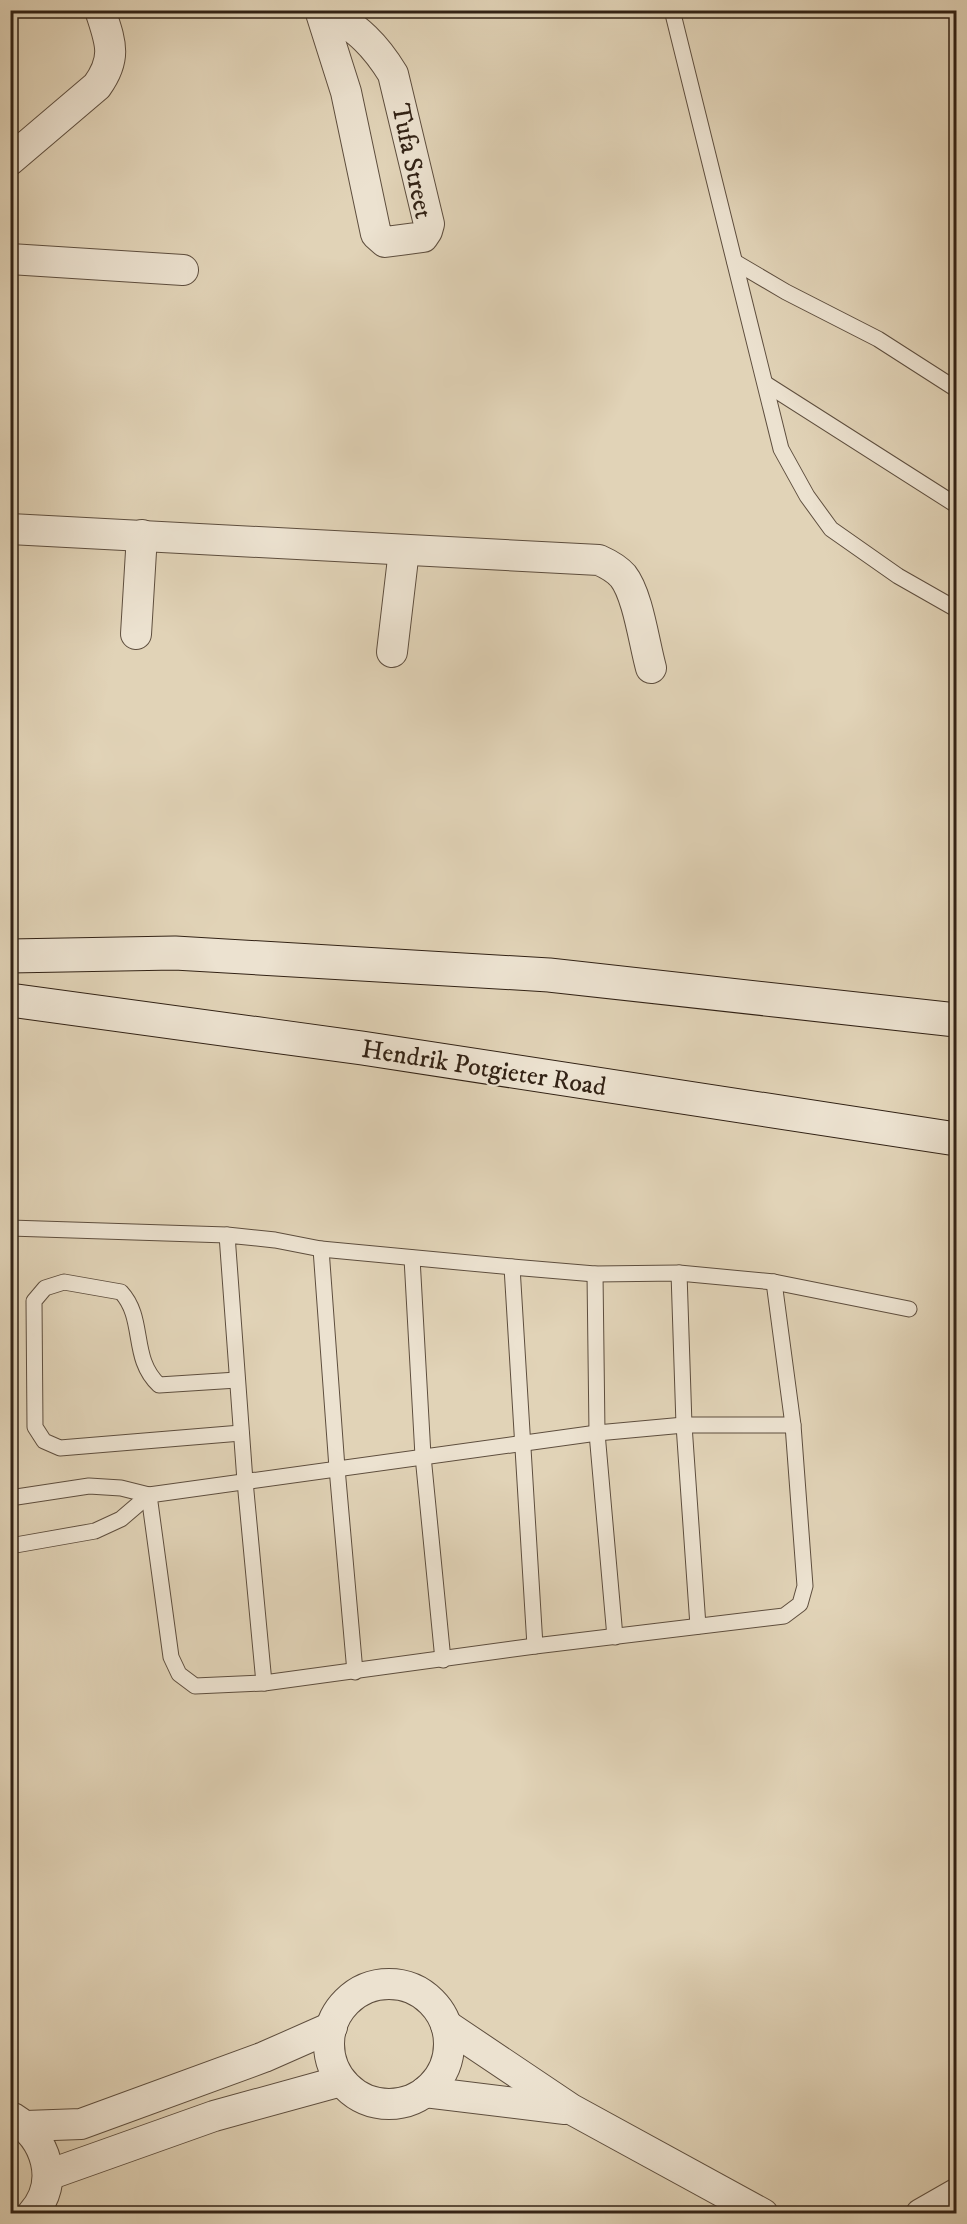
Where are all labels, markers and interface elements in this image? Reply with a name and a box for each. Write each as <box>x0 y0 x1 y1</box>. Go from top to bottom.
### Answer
street label: Tufa Street <box>383 101 440 222</box>
street label: Hendrik Potgieter Road <box>359 1033 609 1104</box>

